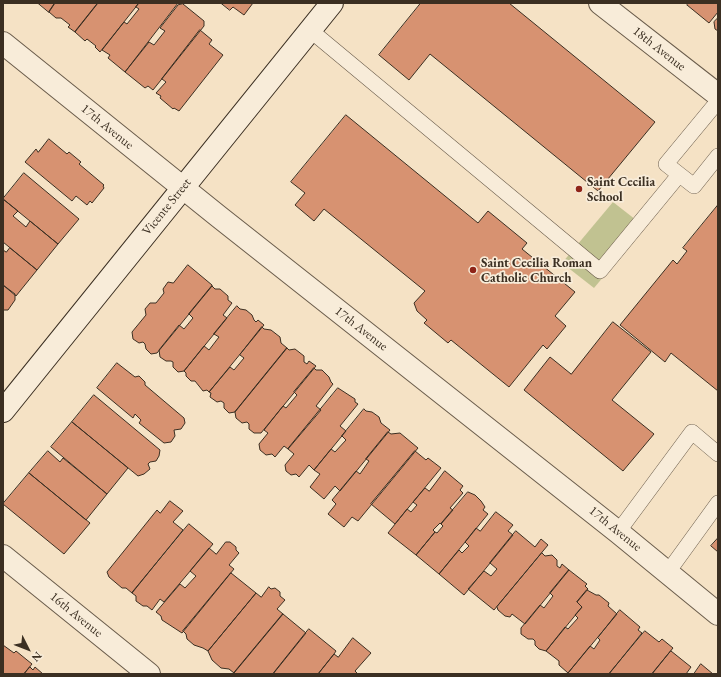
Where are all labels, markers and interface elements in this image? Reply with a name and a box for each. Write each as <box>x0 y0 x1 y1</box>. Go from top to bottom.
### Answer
street label: 18th Avenue <box>629 23 689 75</box>
street label: 17th Avenue <box>78 101 136 153</box>
place label: Saint Cecilia School <box>587 174 655 205</box>
street label: Vicente Street <box>139 175 195 239</box>
marker: Saint Cecilia School <box>574 184 584 194</box>
place label: Saint Cecilia Roman Catholic Church <box>481 255 592 286</box>
marker: Saint Cecilia Roman Catholic Church <box>468 265 478 275</box>
street label: 17th Avenue <box>331 303 391 355</box>
street label: 17th Avenue <box>586 503 644 555</box>
street label: 16th Avenue <box>47 589 105 641</box>
north arrow <box>8 629 48 669</box>
text: N <box>29 649 45 665</box>

